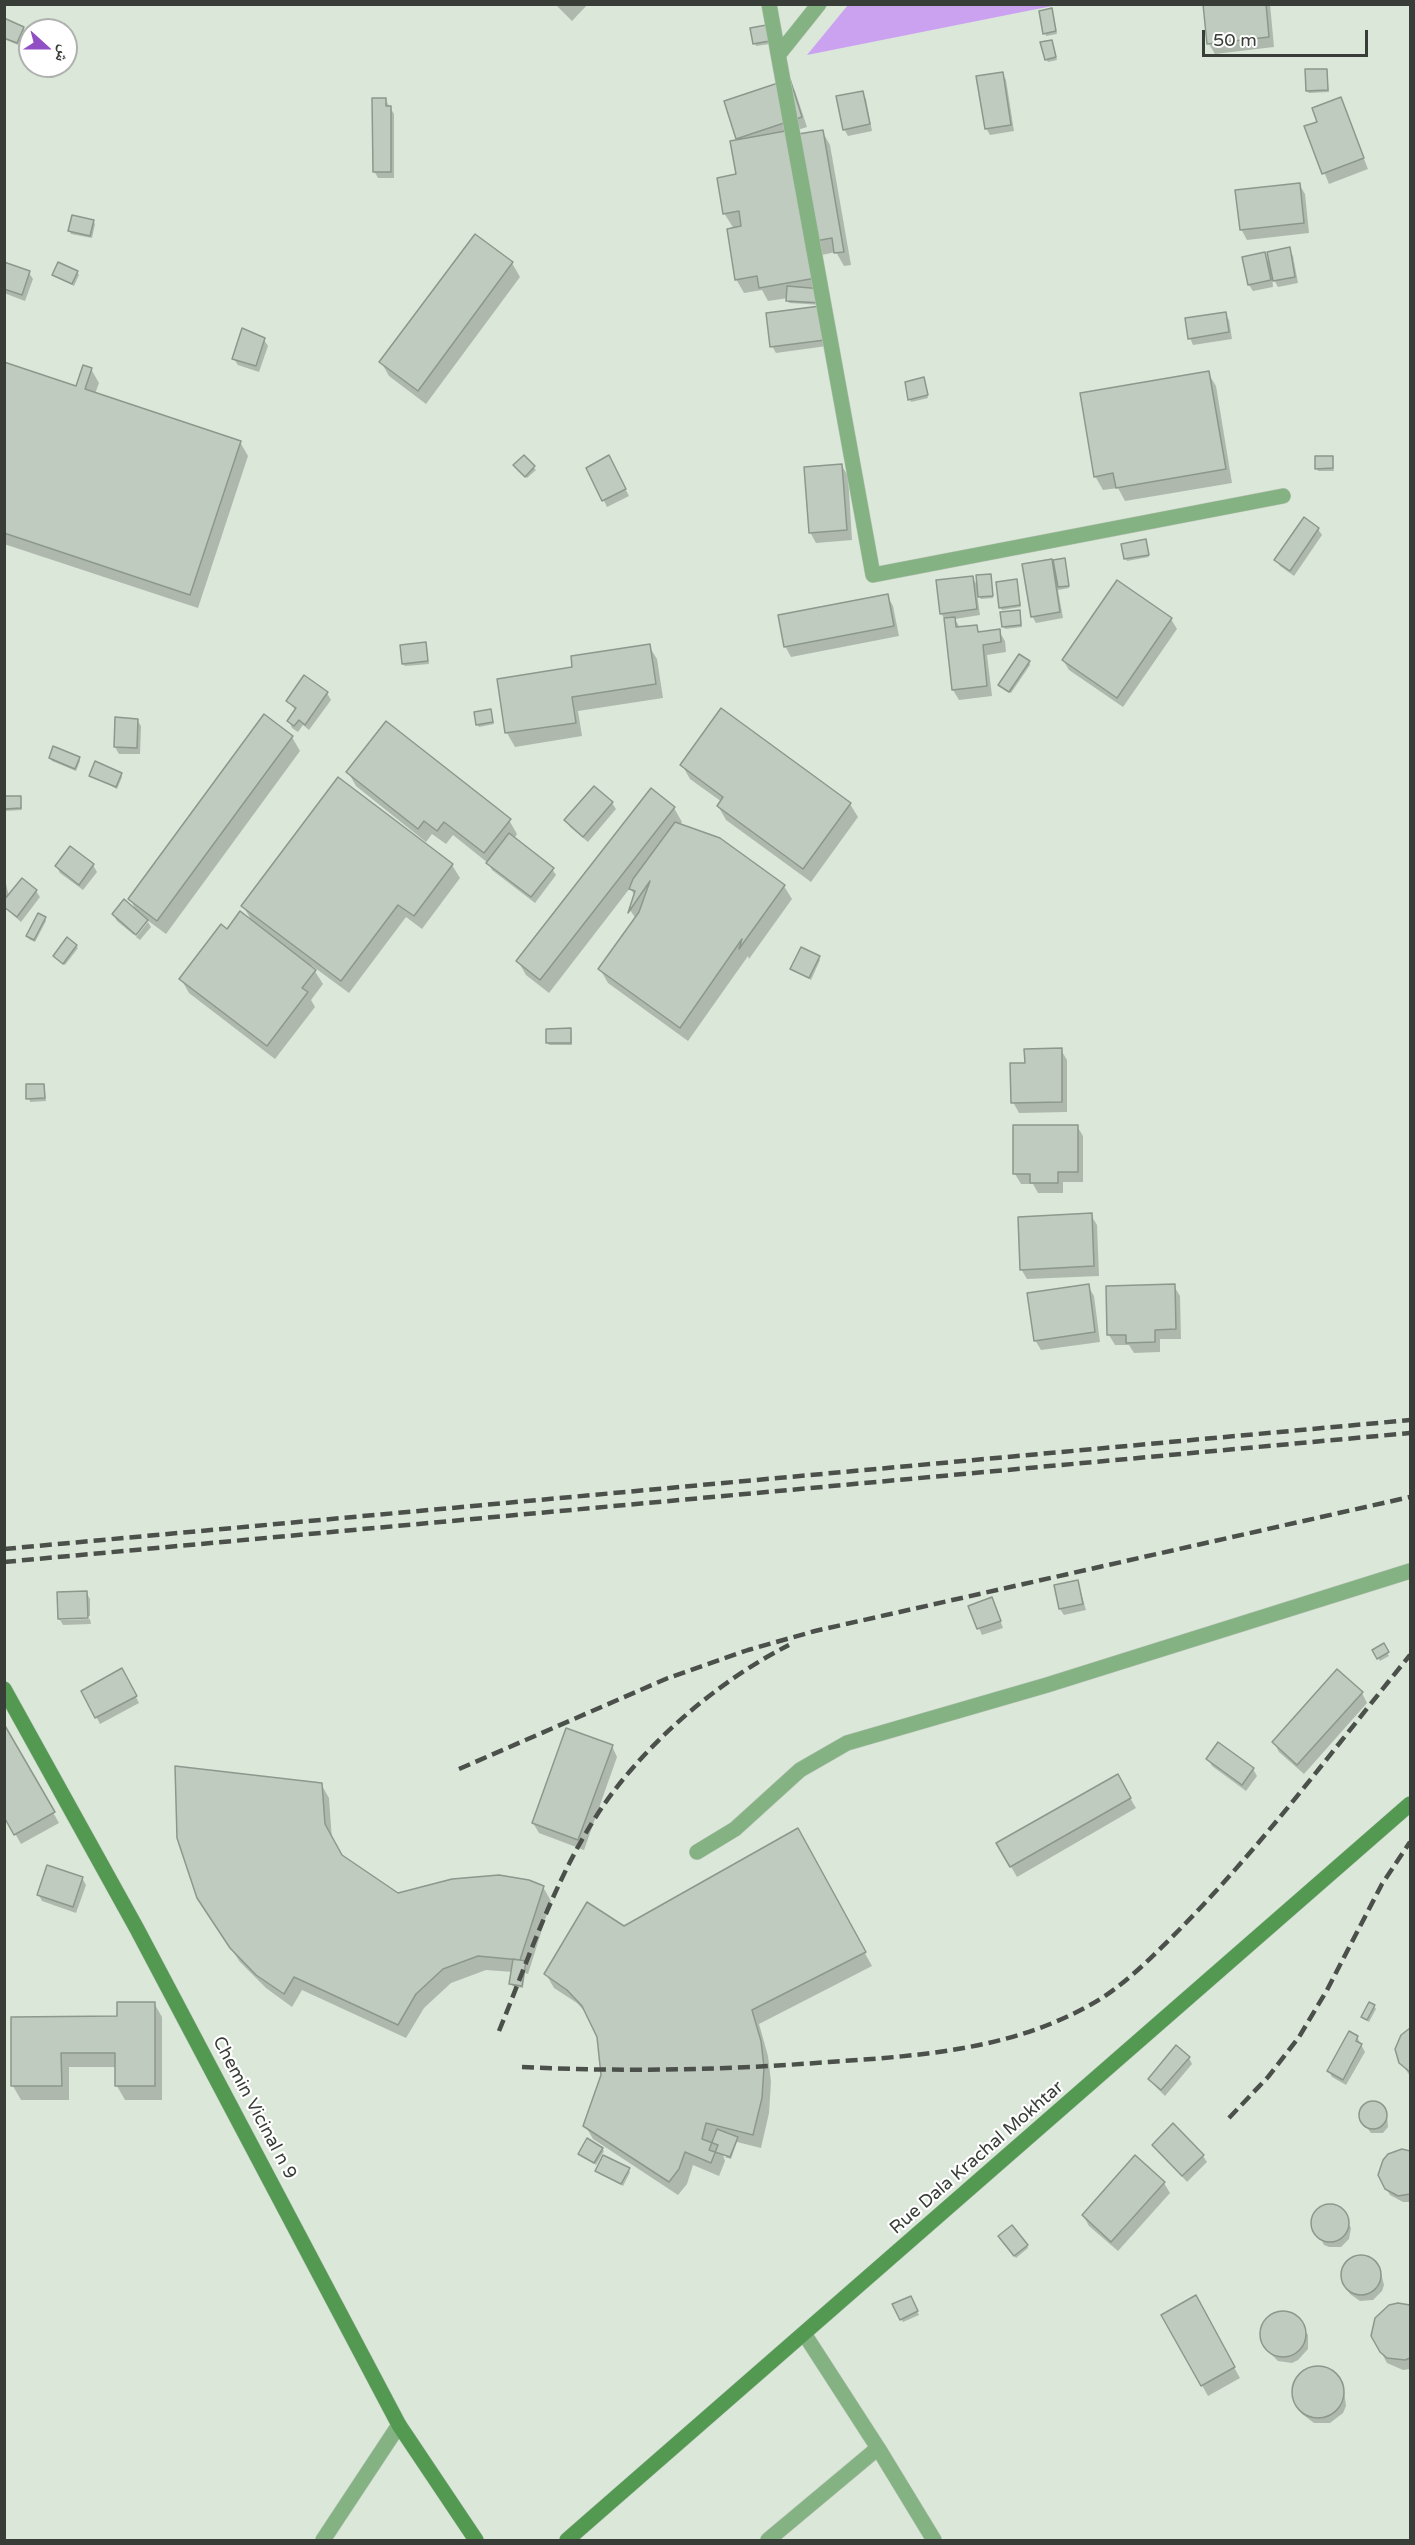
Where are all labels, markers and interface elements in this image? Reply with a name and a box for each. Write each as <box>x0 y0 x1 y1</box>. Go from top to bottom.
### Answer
north arrow <box>18 18 78 78</box>
scale bar <box>1205 18 1372 56</box>
text: 50 m <box>1213 29 1257 51</box>
text: ش <box>51 42 75 65</box>
street label: Chemin Vicinal n 9 <box>207 2033 301 2183</box>
street label: Rue Dala Krachal Mokhtar <box>886 2077 1068 2239</box>

